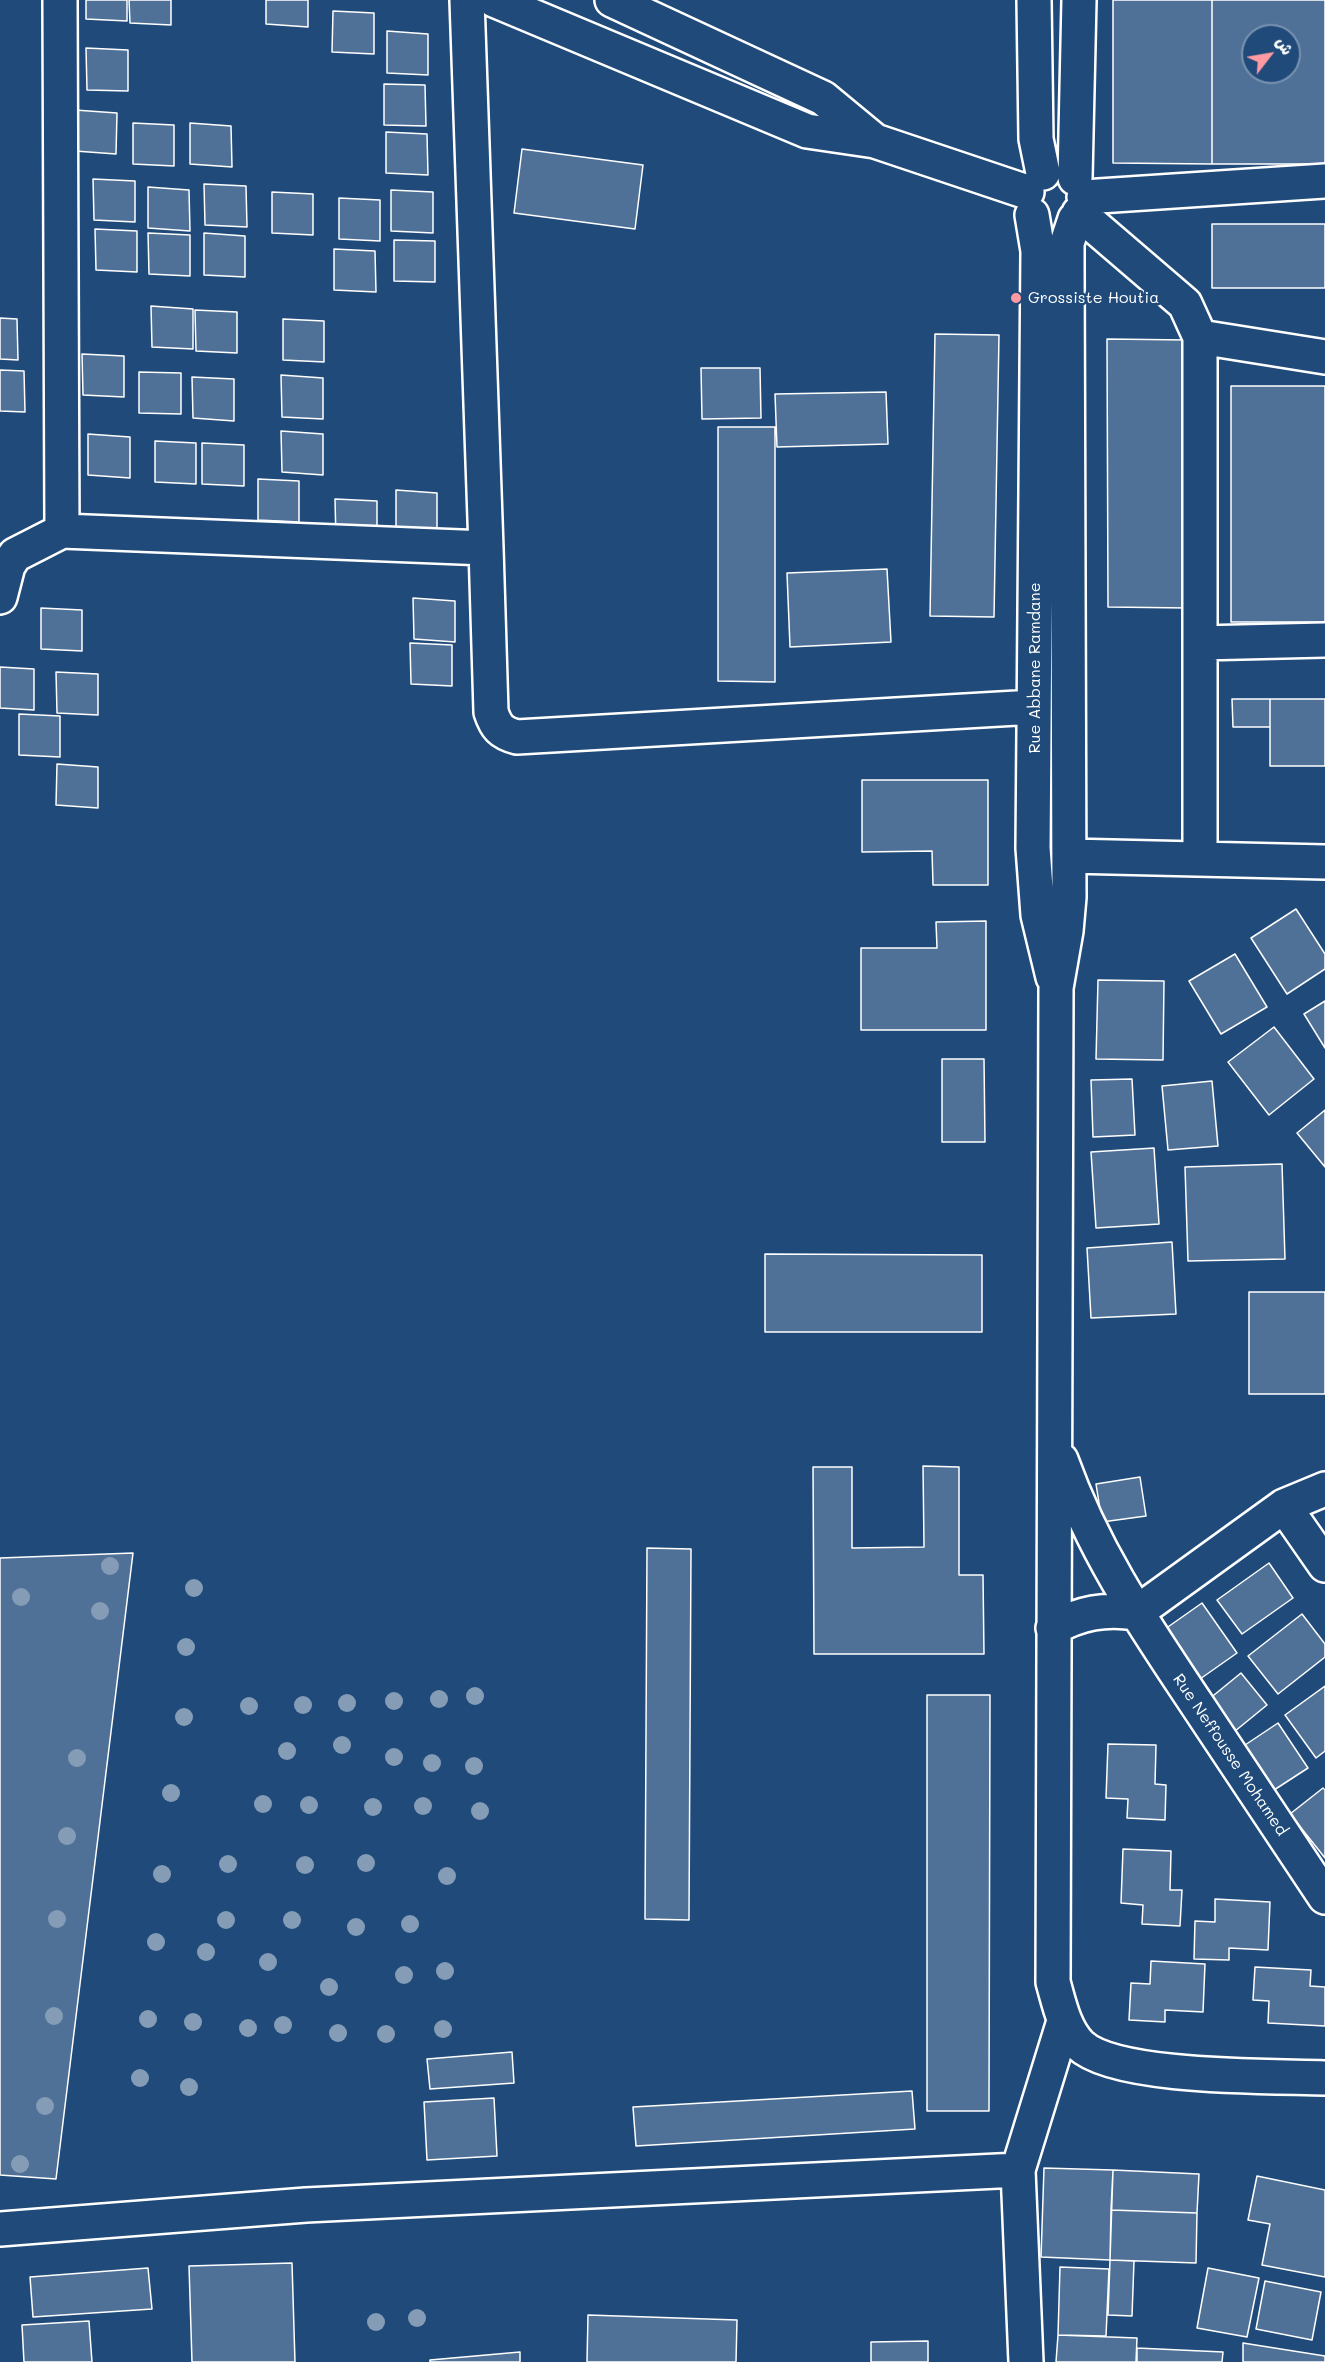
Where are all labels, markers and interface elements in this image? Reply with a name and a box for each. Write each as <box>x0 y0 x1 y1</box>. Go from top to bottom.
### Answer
north arrow <box>1241 24 1301 84</box>
text: ش <box>1272 33 1299 58</box>
place label: Grossiste Houtia <box>1028 288 1159 308</box>
marker: Grossiste Houtia <box>1009 291 1023 305</box>
street label: Rue Abbane Ramdane <box>1025 582 1045 754</box>
street label: Rue Neffousse Mohamed <box>1169 1670 1291 1840</box>

